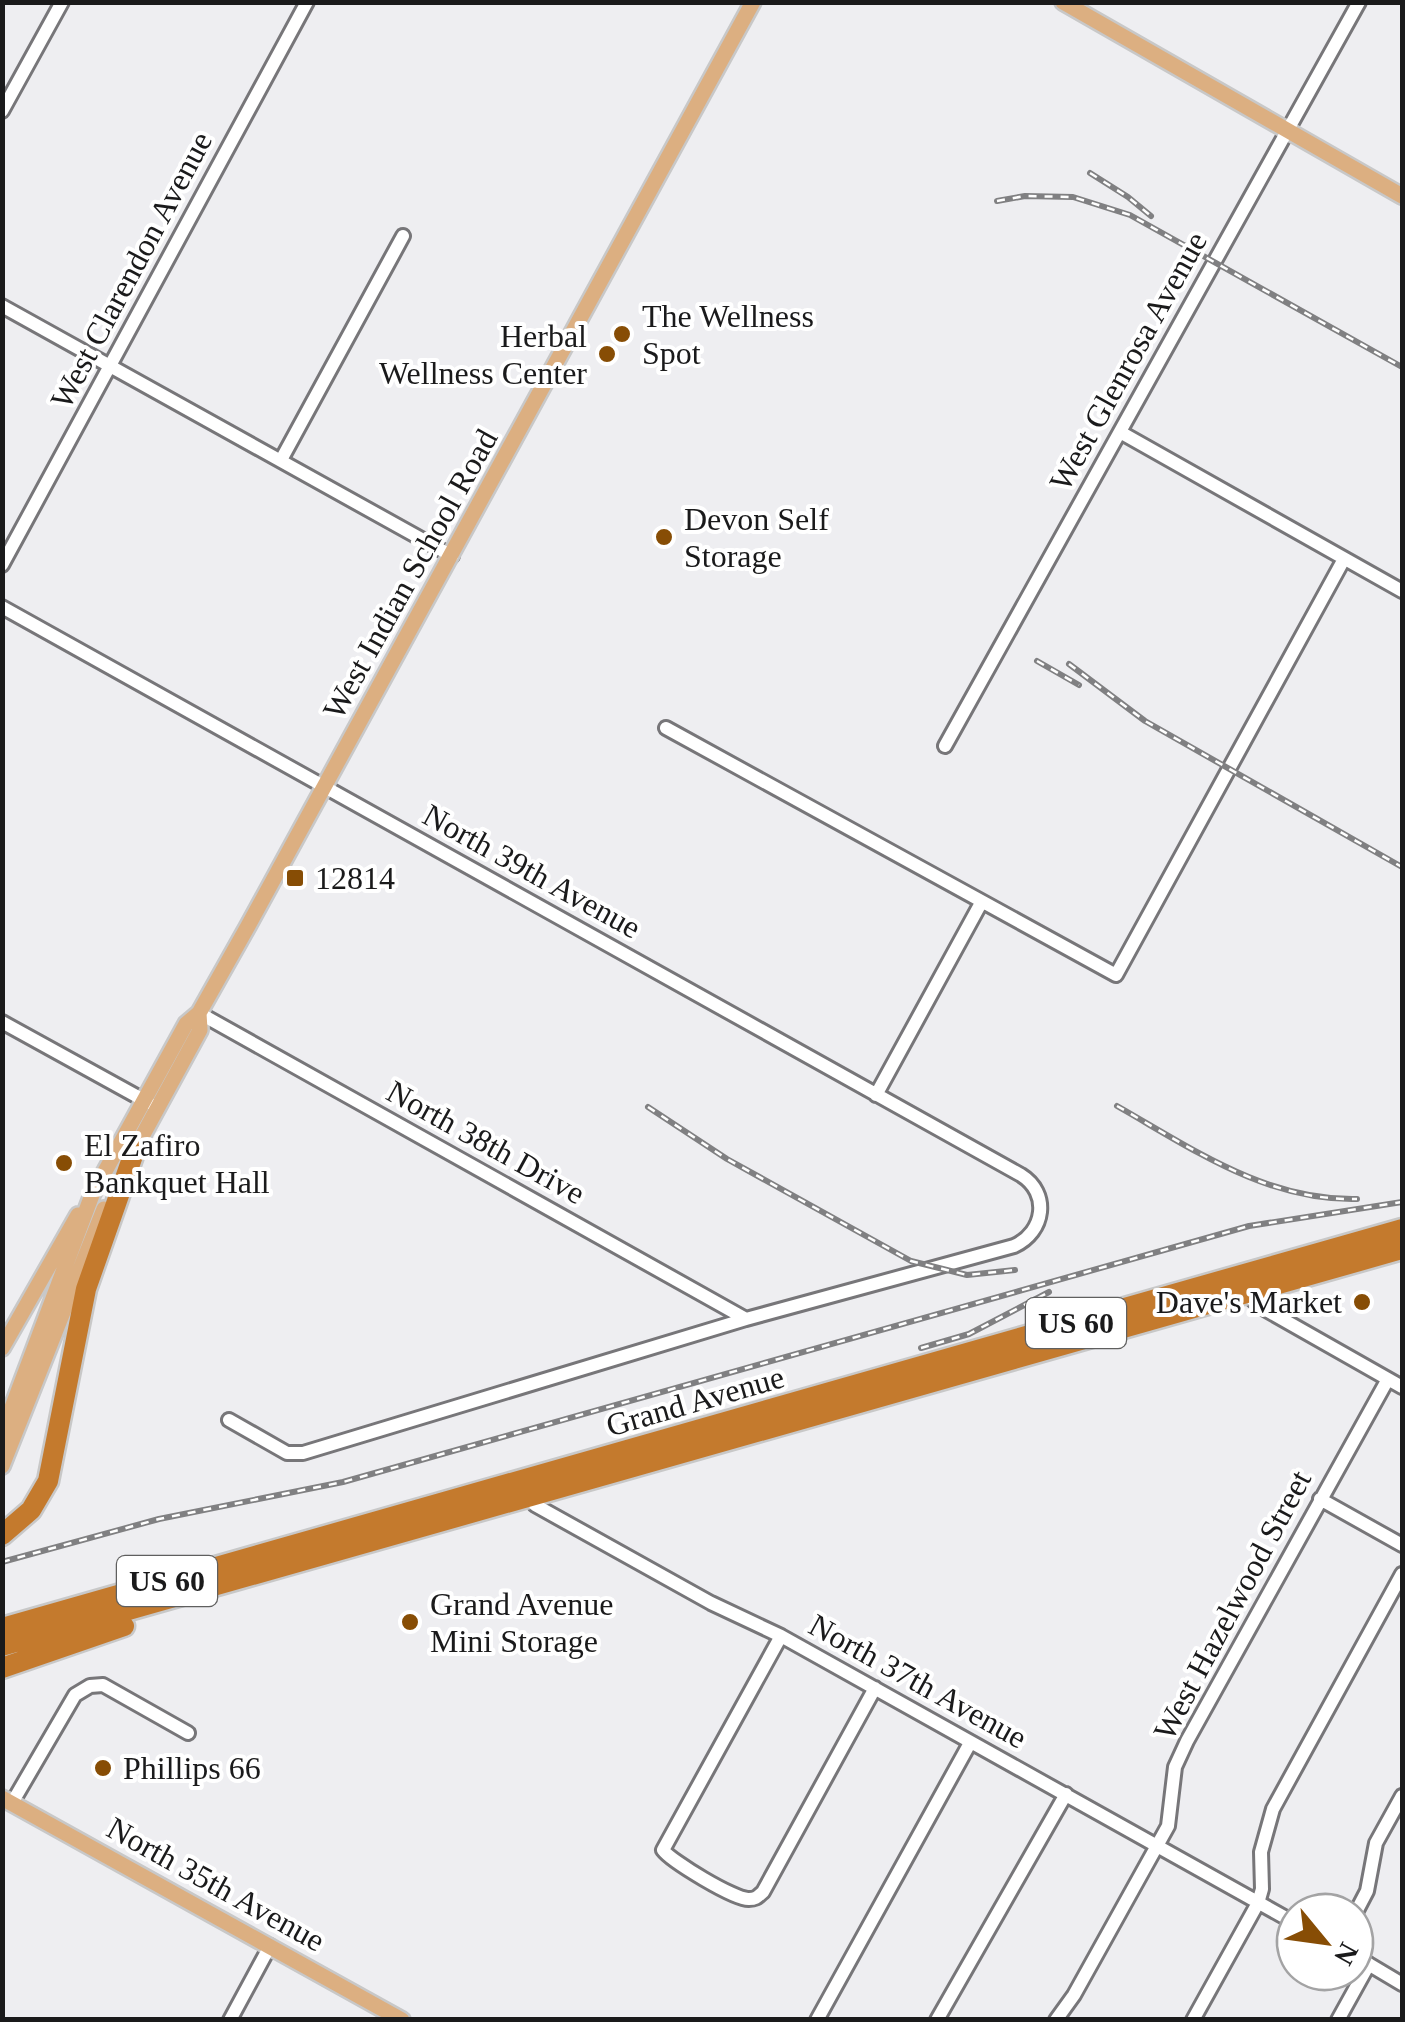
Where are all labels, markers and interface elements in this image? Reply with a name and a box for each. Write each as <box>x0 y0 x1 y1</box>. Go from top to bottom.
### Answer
street label: West Clarendon Avenue <box>43 126 219 414</box>
street label: West Glenrosa Avenue <box>1042 225 1214 497</box>
place label: The Wellness Spot <box>642 298 814 371</box>
place label: Herbal Wellness Center <box>379 318 587 391</box>
marker: The Wellness Spot <box>611 323 633 345</box>
marker: Herbal Wellness Center <box>596 343 618 365</box>
street label: West Indian School Road <box>315 423 505 725</box>
place label: Devon Self Storage <box>684 501 829 574</box>
marker: Devon Self Storage <box>653 526 675 548</box>
street label: North 39th Avenue <box>417 796 647 946</box>
place label: 12814 <box>315 860 395 896</box>
marker: 12814 <box>284 867 306 889</box>
street label: North 38th Drive <box>381 1073 591 1211</box>
place label: El Zafiro Bankquet Hall <box>84 1127 270 1200</box>
marker: El Zafiro Bankquet Hall <box>53 1152 75 1174</box>
place label: Dave's Market <box>1156 1284 1342 1320</box>
marker: Dave's Market <box>1351 1291 1373 1313</box>
road number: US 60 <box>1026 1298 1126 1348</box>
street label: Grand Avenue <box>602 1358 788 1444</box>
street label: West Hazelwood Street <box>1146 1464 1318 1746</box>
road number: US 60 <box>117 1556 217 1606</box>
place label: Grand Avenue Mini Storage <box>430 1586 613 1659</box>
street label: North 37th Avenue <box>803 1606 1033 1756</box>
marker: Grand Avenue Mini Storage <box>399 1611 421 1633</box>
place label: Phillips 66 <box>123 1750 261 1786</box>
marker: Phillips 66 <box>92 1757 114 1779</box>
street label: North 35th Avenue <box>101 1809 331 1959</box>
north arrow <box>1275 1892 1375 1992</box>
text: N <box>1328 1938 1365 1970</box>

